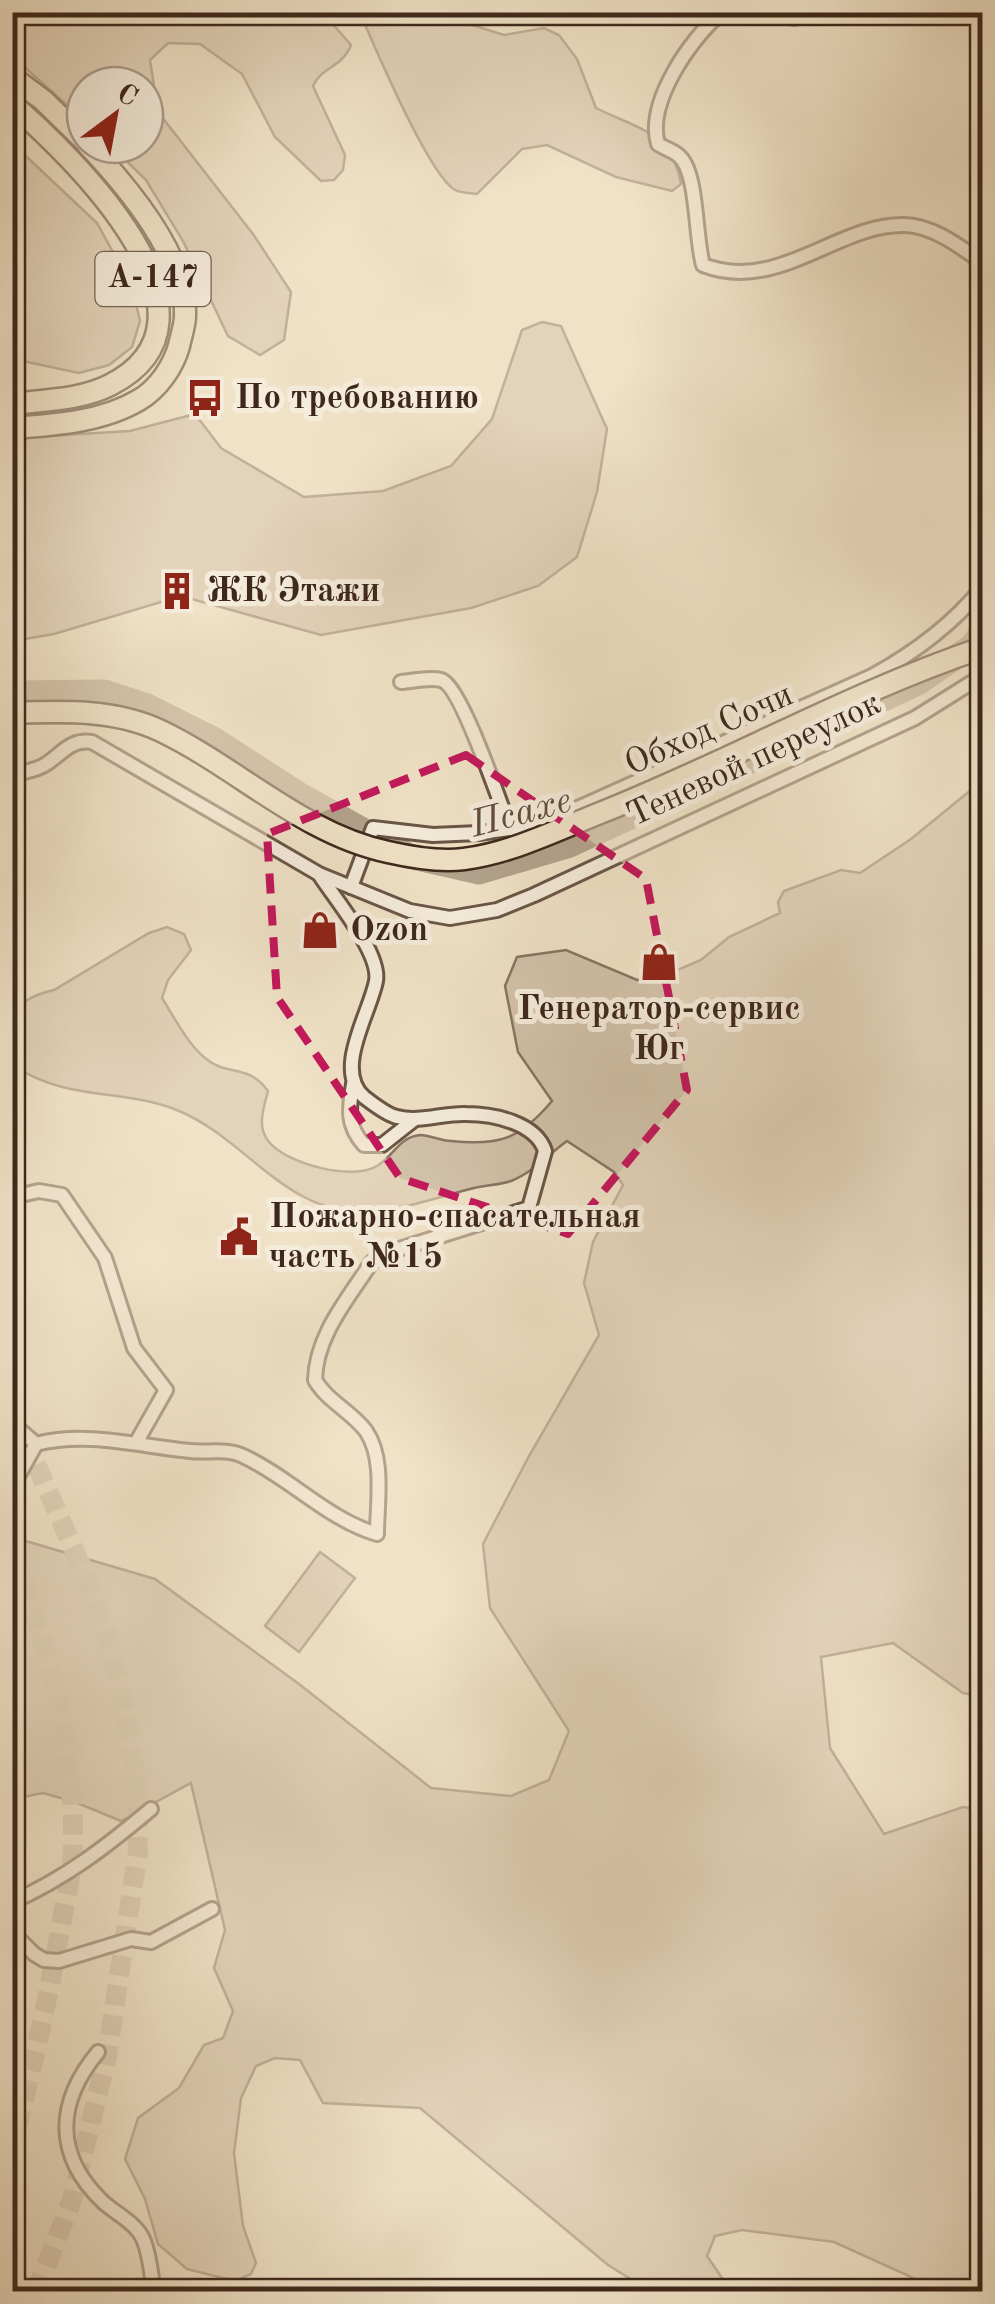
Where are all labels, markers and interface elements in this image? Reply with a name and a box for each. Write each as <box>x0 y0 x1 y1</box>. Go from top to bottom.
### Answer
north arrow <box>65 65 165 165</box>
text: С <box>111 79 142 113</box>
road number: А-147 <box>96 252 210 306</box>
bus stop icon: По требованию <box>184 377 226 419</box>
place label: По требованию <box>235 381 479 416</box>
building icon: ЖК Этажи <box>156 570 198 612</box>
place label: ЖК Этажи <box>207 574 380 609</box>
street label: Обход Сочи <box>620 677 798 783</box>
street label: Теневой переулок <box>622 686 886 834</box>
water label: Псахе <box>465 782 576 846</box>
shop icon: Ozon <box>299 909 341 951</box>
place label: Ozon <box>350 913 428 948</box>
shop icon: Генератор-сервис Юг <box>638 941 680 983</box>
place label: Генератор-сервис Юг <box>517 992 801 1067</box>
place label: Пожарно-спасательная часть №15 <box>269 1200 641 1275</box>
public building icon: Пожарно-спасательная часть №15 <box>218 1216 260 1258</box>

